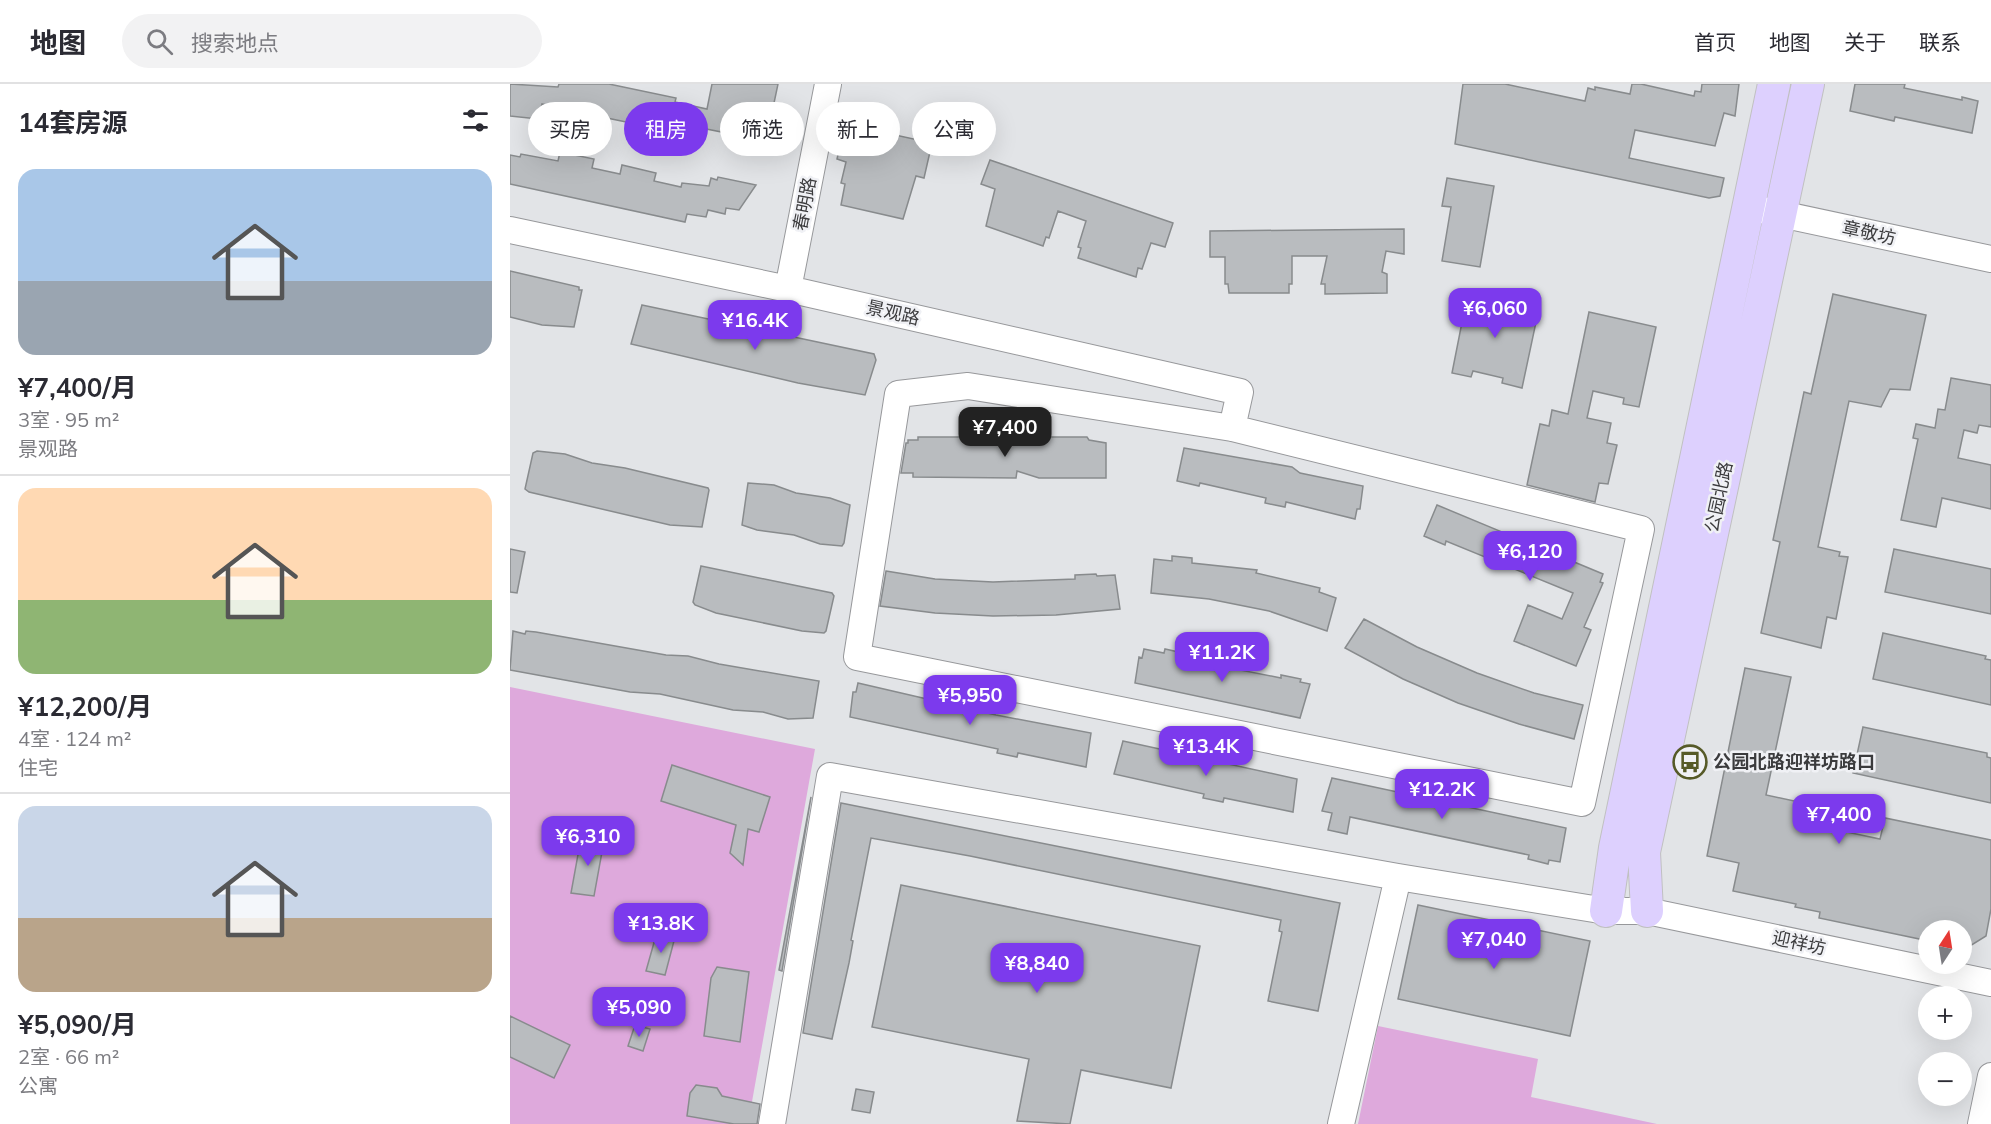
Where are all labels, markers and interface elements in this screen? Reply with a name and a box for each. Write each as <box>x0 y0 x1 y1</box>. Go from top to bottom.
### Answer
search box <box>122 14 542 68</box>
text: 地图 <box>30 25 86 60</box>
icon: search <box>143 25 176 58</box>
text: 搜索地点 <box>191 29 279 57</box>
text: 首页 <box>1694 29 1736 55</box>
text: 地图 <box>1769 29 1811 55</box>
text: 关于 <box>1844 29 1886 55</box>
text: 联系 <box>1919 29 1961 55</box>
chip: 买房 <box>528 102 612 156</box>
chip: 租房 <box>624 102 708 156</box>
chip: 筛选 <box>720 102 804 156</box>
chip: 新上 <box>816 102 900 156</box>
chip: 公寓 <box>912 102 996 156</box>
icon: filters <box>459 104 492 137</box>
text: 14套房源 <box>18 106 127 139</box>
street label: 春明路 <box>788 175 821 233</box>
icon: home <box>201 208 309 316</box>
street label: 章敬坊 <box>1840 216 1898 249</box>
pin: ¥6,060 <box>1446 288 1544 339</box>
street label: 景观路 <box>864 295 922 330</box>
text: ¥6,060 <box>1463 295 1527 320</box>
pin: ¥16.4K <box>706 300 804 351</box>
text: ¥16.4K <box>722 307 788 332</box>
text: ¥7,400/月 <box>18 371 137 404</box>
text: 3室 · 95 m² <box>18 407 119 432</box>
pin: ¥7,400 <box>956 407 1054 458</box>
text: ¥7,400 <box>973 414 1037 439</box>
text: 景观路 <box>18 436 78 461</box>
street label: 公园北路 <box>1700 459 1737 535</box>
icon: home <box>201 527 309 635</box>
pin: ¥6,120 <box>1481 531 1579 582</box>
text: ¥6,120 <box>1498 538 1562 563</box>
pin: ¥11.2K <box>1173 632 1271 683</box>
text: ¥11.2K <box>1189 639 1255 664</box>
pin: ¥5,950 <box>921 675 1019 726</box>
text: ¥5,950 <box>938 682 1002 707</box>
text: ¥12,200/月 <box>18 690 152 723</box>
text: 4室 · 124 m² <box>18 726 131 751</box>
pin: ¥13.4K <box>1157 726 1255 777</box>
text: ¥13.4K <box>1173 733 1239 758</box>
bus stop icon: 公园北路迎祥坊路口 <box>1672 744 1708 780</box>
place label: 公园北路迎祥坊路口 <box>1713 750 1875 773</box>
text: 住宅 <box>18 755 58 780</box>
pin: ¥12.2K <box>1393 769 1491 820</box>
text: ¥12.2K <box>1409 776 1475 801</box>
pin: ¥7,400 <box>1790 794 1888 845</box>
text: ¥7,400 <box>1807 801 1871 826</box>
pin: ¥6,310 <box>539 816 637 867</box>
text: ¥6,310 <box>556 823 620 848</box>
icon: home <box>201 845 309 953</box>
pin: ¥13.8K <box>612 903 710 954</box>
text: ¥13.8K <box>628 910 694 935</box>
pin: ¥7,040 <box>1445 919 1543 970</box>
north arrow <box>1918 920 1972 974</box>
map controls <box>1918 920 1972 1106</box>
text: ¥7,040 <box>1462 926 1526 951</box>
street label: 迎祥坊 <box>1770 926 1828 959</box>
pin: ¥8,840 <box>988 943 1086 994</box>
text: ¥8,840 <box>1005 950 1069 975</box>
button: + <box>1918 986 1972 1040</box>
pin: ¥5,090 <box>590 987 688 1038</box>
text: ¥5,090 <box>607 994 671 1019</box>
text: ¥5,090/月 <box>18 1008 137 1041</box>
text: 2室 · 66 m² <box>18 1044 119 1069</box>
button: − <box>1918 1052 1972 1106</box>
text: 公寓 <box>18 1073 58 1098</box>

